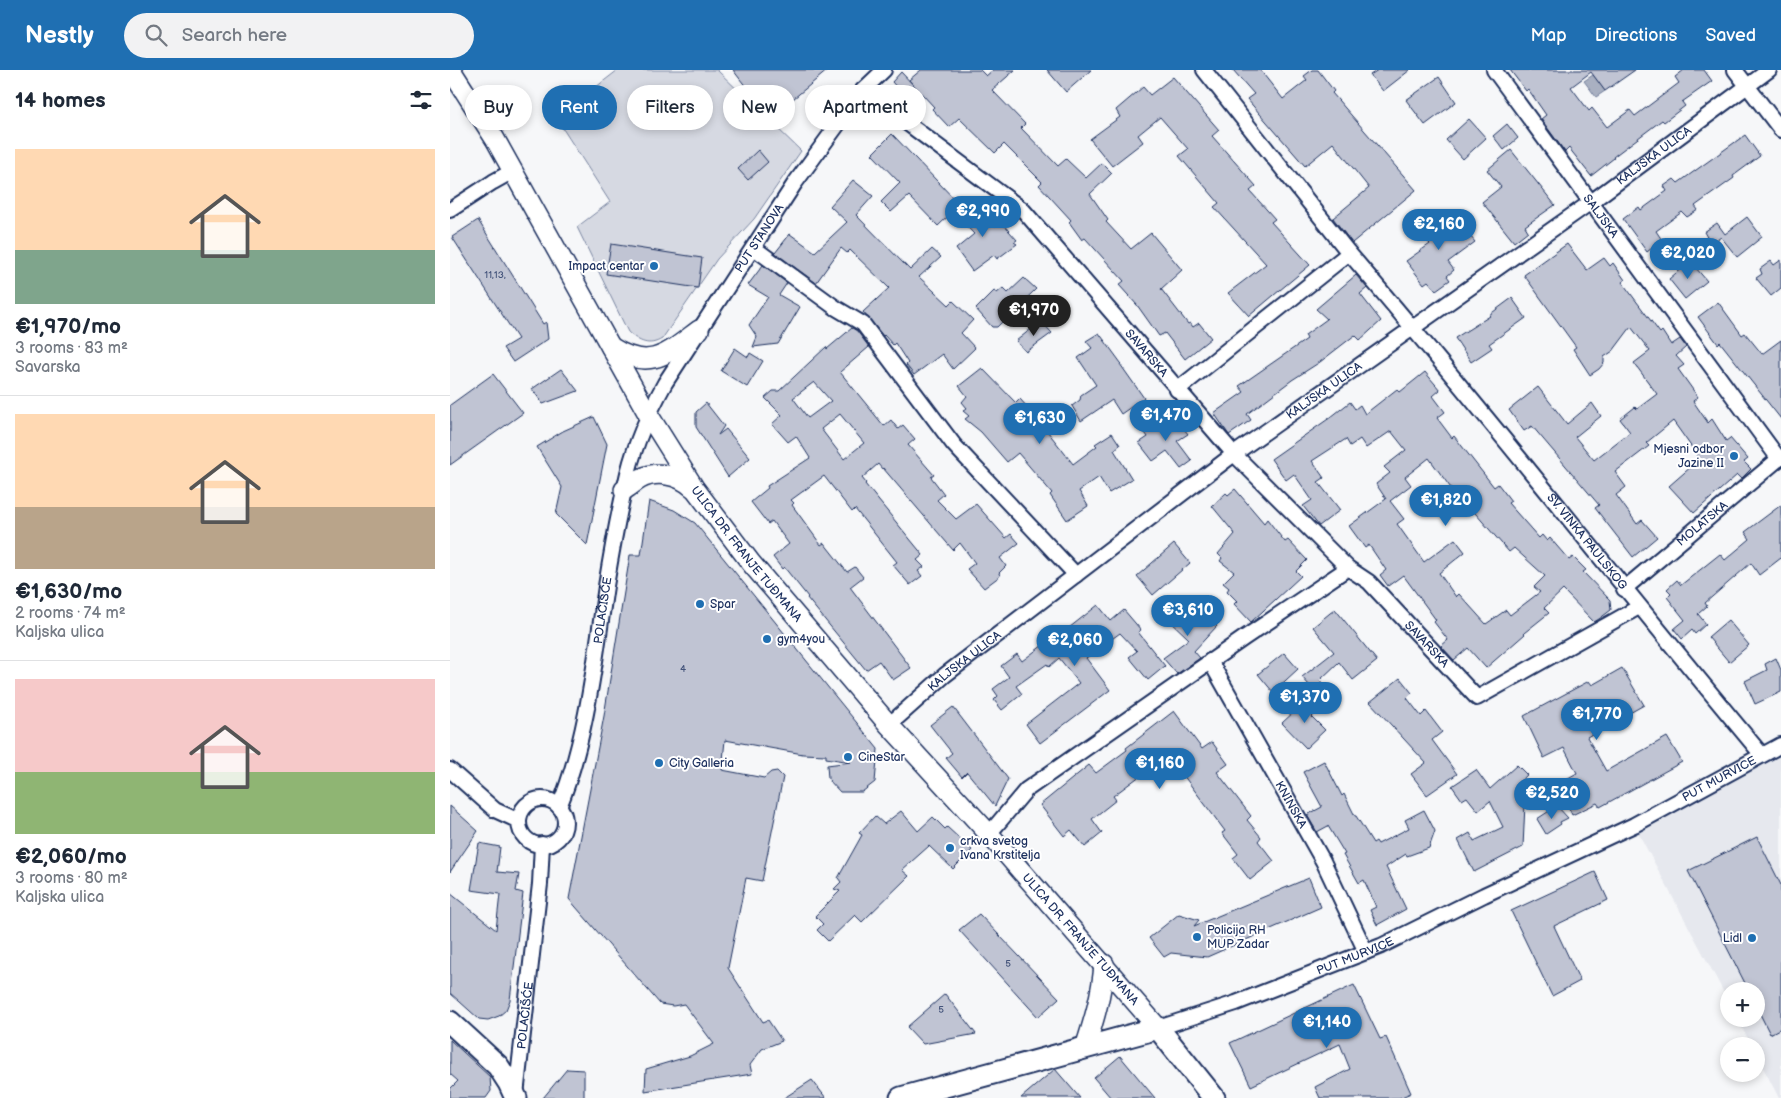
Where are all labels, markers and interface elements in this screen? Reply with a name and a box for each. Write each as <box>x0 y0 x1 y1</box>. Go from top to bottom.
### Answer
search box <box>124 13 474 58</box>
text: Nestly <box>25 21 94 50</box>
icon: search <box>142 21 170 49</box>
text: Search here <box>182 24 287 47</box>
text: Map <box>1531 25 1567 46</box>
text: Directions <box>1595 25 1677 46</box>
text: Saved <box>1705 25 1756 46</box>
chip: Buy <box>465 85 532 130</box>
chip: Rent <box>542 85 617 130</box>
chip: Filters <box>627 85 713 130</box>
chip: New <box>723 85 795 130</box>
chip: Apartment <box>805 85 926 130</box>
icon: filters <box>407 86 435 114</box>
text: 14 homes <box>15 88 106 113</box>
street label: KALJSKA ULICA <box>1613 122 1695 188</box>
icon: home <box>180 181 270 271</box>
street label: SALJSKA <box>1580 191 1622 241</box>
pin: €2,990 <box>942 196 1024 238</box>
street label: PUT STANOVA <box>731 201 787 275</box>
text: €2,990 <box>956 202 1010 221</box>
pin: €2,160 <box>1398 208 1480 251</box>
text: €2,160 <box>1413 215 1465 234</box>
pin: €2,020 <box>1647 238 1729 280</box>
text: €2,020 <box>1661 244 1715 263</box>
place label: Impact centar <box>569 259 645 274</box>
marker: Impact centar <box>648 260 660 272</box>
house number: 11,13, <box>484 269 506 281</box>
pin: €1,970 <box>993 294 1075 337</box>
text: €1,970 <box>1009 301 1059 320</box>
text: €1,970/mo <box>15 314 121 339</box>
street label: SAVARSKA <box>1122 326 1172 380</box>
text: 3 rooms · 83 m² <box>15 339 128 358</box>
text: Savarska <box>15 358 81 377</box>
street label: KALJSKA ULICA <box>1283 358 1365 422</box>
pin: €1,470 <box>1125 400 1207 442</box>
pin: €1,630 <box>999 402 1081 445</box>
text: €1,470 <box>1141 406 1191 425</box>
text: €1,630 <box>1014 409 1066 428</box>
place label: Mjesni odbor Jazine II <box>1653 442 1725 471</box>
icon: home <box>180 447 270 537</box>
marker: Mjesni odbor Jazine II <box>1728 450 1740 462</box>
street label: ULICA DR. FRANJE TUĐMANA <box>688 483 806 625</box>
pin: €1,820 <box>1405 484 1487 527</box>
street label: SV. VINKA PAULSKOG <box>1544 490 1631 593</box>
text: €1,820 <box>1420 491 1472 510</box>
street label: MOLATSKA <box>1673 497 1731 549</box>
street label: POLAČIŠĆE <box>590 576 615 645</box>
text: €1,630/mo <box>15 579 122 604</box>
pin: €3,610 <box>1147 594 1229 637</box>
place label: Spar <box>710 597 736 612</box>
marker: Spar <box>694 598 706 610</box>
text: €3,610 <box>1162 601 1214 620</box>
text: 2 rooms · 74 m² <box>15 604 126 623</box>
street label: SAVARSKA <box>1402 618 1453 671</box>
text: Kaljska ulica <box>15 623 104 642</box>
pin: €2,060 <box>1034 624 1116 667</box>
street label: KALJSKA ULICA <box>925 627 1005 694</box>
text: €2,060 <box>1048 631 1102 650</box>
place label: gym4you <box>777 632 825 647</box>
marker: gym4you <box>761 633 773 645</box>
house number: 4 <box>680 663 686 675</box>
pin: €1,370 <box>1264 682 1346 724</box>
text: €1,370 <box>1280 688 1330 707</box>
pin: €1,770 <box>1556 698 1638 741</box>
text: €1,770 <box>1572 705 1622 724</box>
icon: home <box>180 712 270 802</box>
pin: €1,160 <box>1119 748 1201 790</box>
place label: CineStar <box>858 750 906 765</box>
marker: CineStar <box>842 751 854 763</box>
street label: PUT MURVICE <box>1679 752 1759 805</box>
text: €1,160 <box>1136 754 1184 773</box>
place label: City Galleria <box>669 756 734 771</box>
marker: City Galleria <box>653 757 665 769</box>
street label: KNINSKA <box>1272 778 1311 832</box>
pin: €2,520 <box>1511 778 1593 820</box>
text: €2,520 <box>1525 784 1579 803</box>
place label: crkva svetog Ivana Krstitelja <box>960 834 1040 863</box>
marker: crkva svetog Ivana Krstitelja <box>944 842 956 854</box>
text: €2,060/mo <box>15 844 127 869</box>
text: 3 rooms · 80 m² <box>15 869 128 888</box>
street label: ULICA DR. FRANJE TUĐMANA <box>1019 870 1142 1009</box>
text: Kaljska ulica <box>15 888 104 907</box>
place label: Policija RH MUP Zadar <box>1207 923 1270 952</box>
marker: Policija RH MUP Zadar <box>1191 931 1203 943</box>
place label: Lidl <box>1723 931 1742 946</box>
marker: Lidl <box>1746 932 1758 944</box>
street label: PUT MURVICE <box>1314 933 1396 978</box>
house number: 5 <box>1005 958 1011 970</box>
street label: POLAČIŠĆE <box>514 981 536 1050</box>
map controls <box>1720 982 1765 1082</box>
button: + <box>1720 982 1765 1027</box>
house number: 5 <box>938 1004 944 1016</box>
pin: €1,140 <box>1286 1006 1368 1049</box>
text: €1,140 <box>1303 1013 1351 1032</box>
button: − <box>1720 1037 1765 1082</box>

